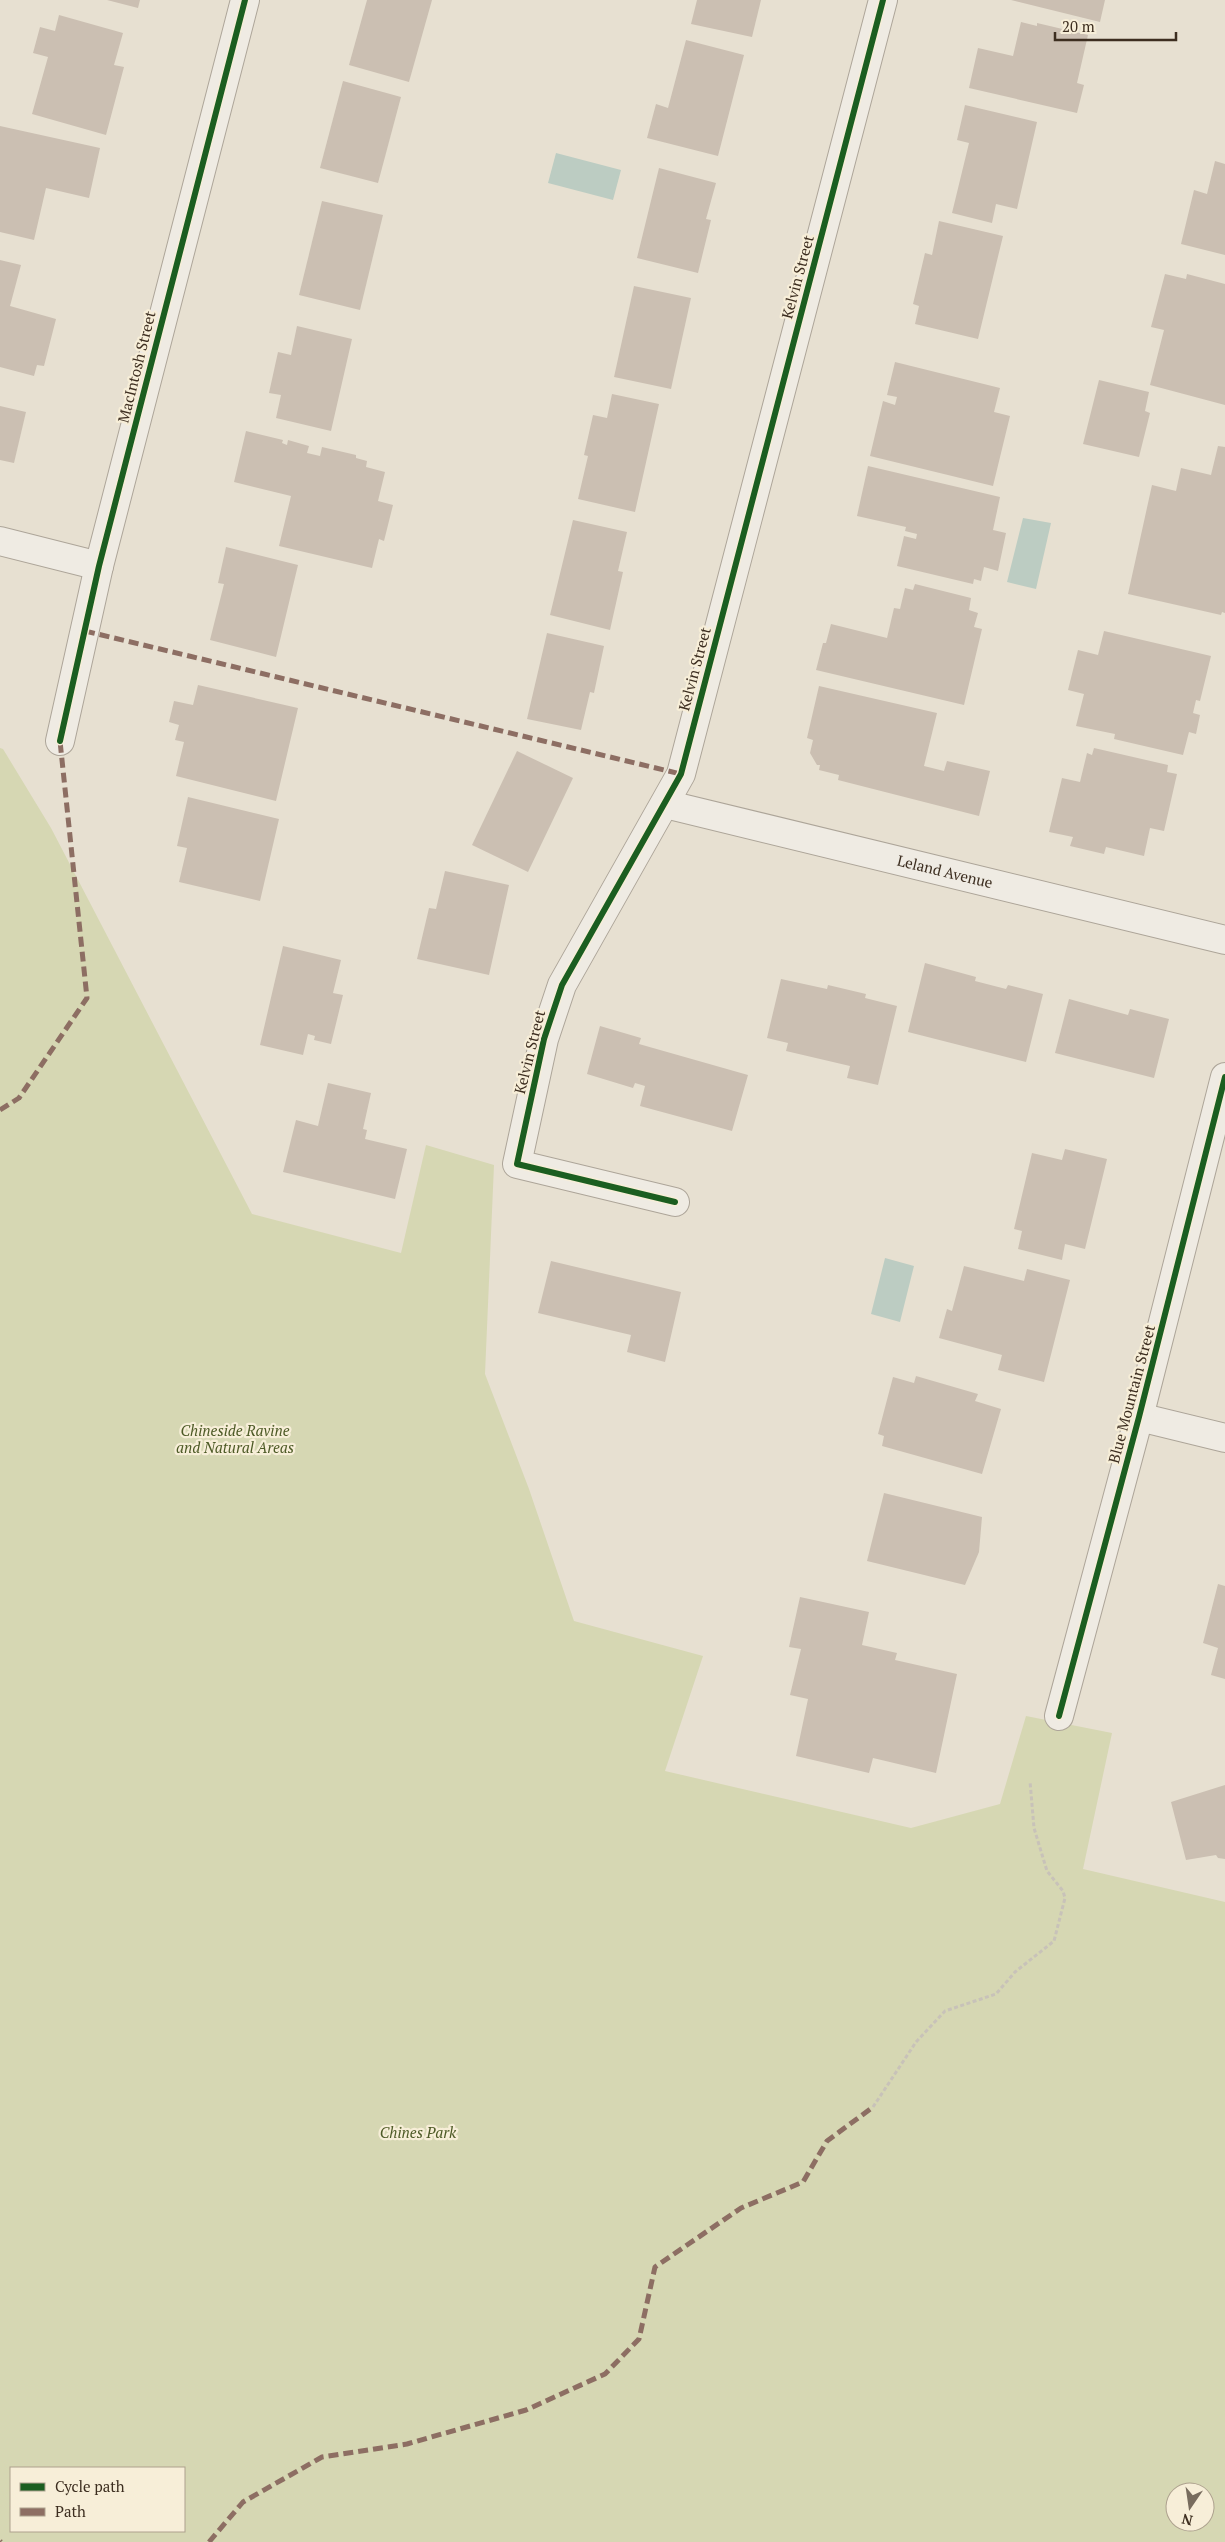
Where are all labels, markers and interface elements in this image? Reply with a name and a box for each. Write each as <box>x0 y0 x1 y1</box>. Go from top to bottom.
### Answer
scale bar <box>1055 10 1176 42</box>
text: 20 m <box>1062 16 1095 36</box>
street label: Kelvin Street <box>776 232 818 321</box>
street label: MacIntosh Street <box>112 308 160 425</box>
street label: Kelvin Street <box>673 624 715 713</box>
street label: Leland Avenue <box>895 850 995 892</box>
street label: Kelvin Street <box>509 1007 549 1096</box>
street label: Blue Mountain Street <box>1103 1322 1159 1465</box>
park label: Chineside Ravine and Natural Areas <box>176 1420 294 1457</box>
park label: Chines Park <box>380 2122 457 2142</box>
legend <box>10 2467 185 2532</box>
text: Cycle path <box>55 2476 125 2496</box>
north arrow <box>1165 2482 1215 2532</box>
text: Path <box>55 2501 86 2521</box>
text: N <box>1179 2510 1194 2531</box>

